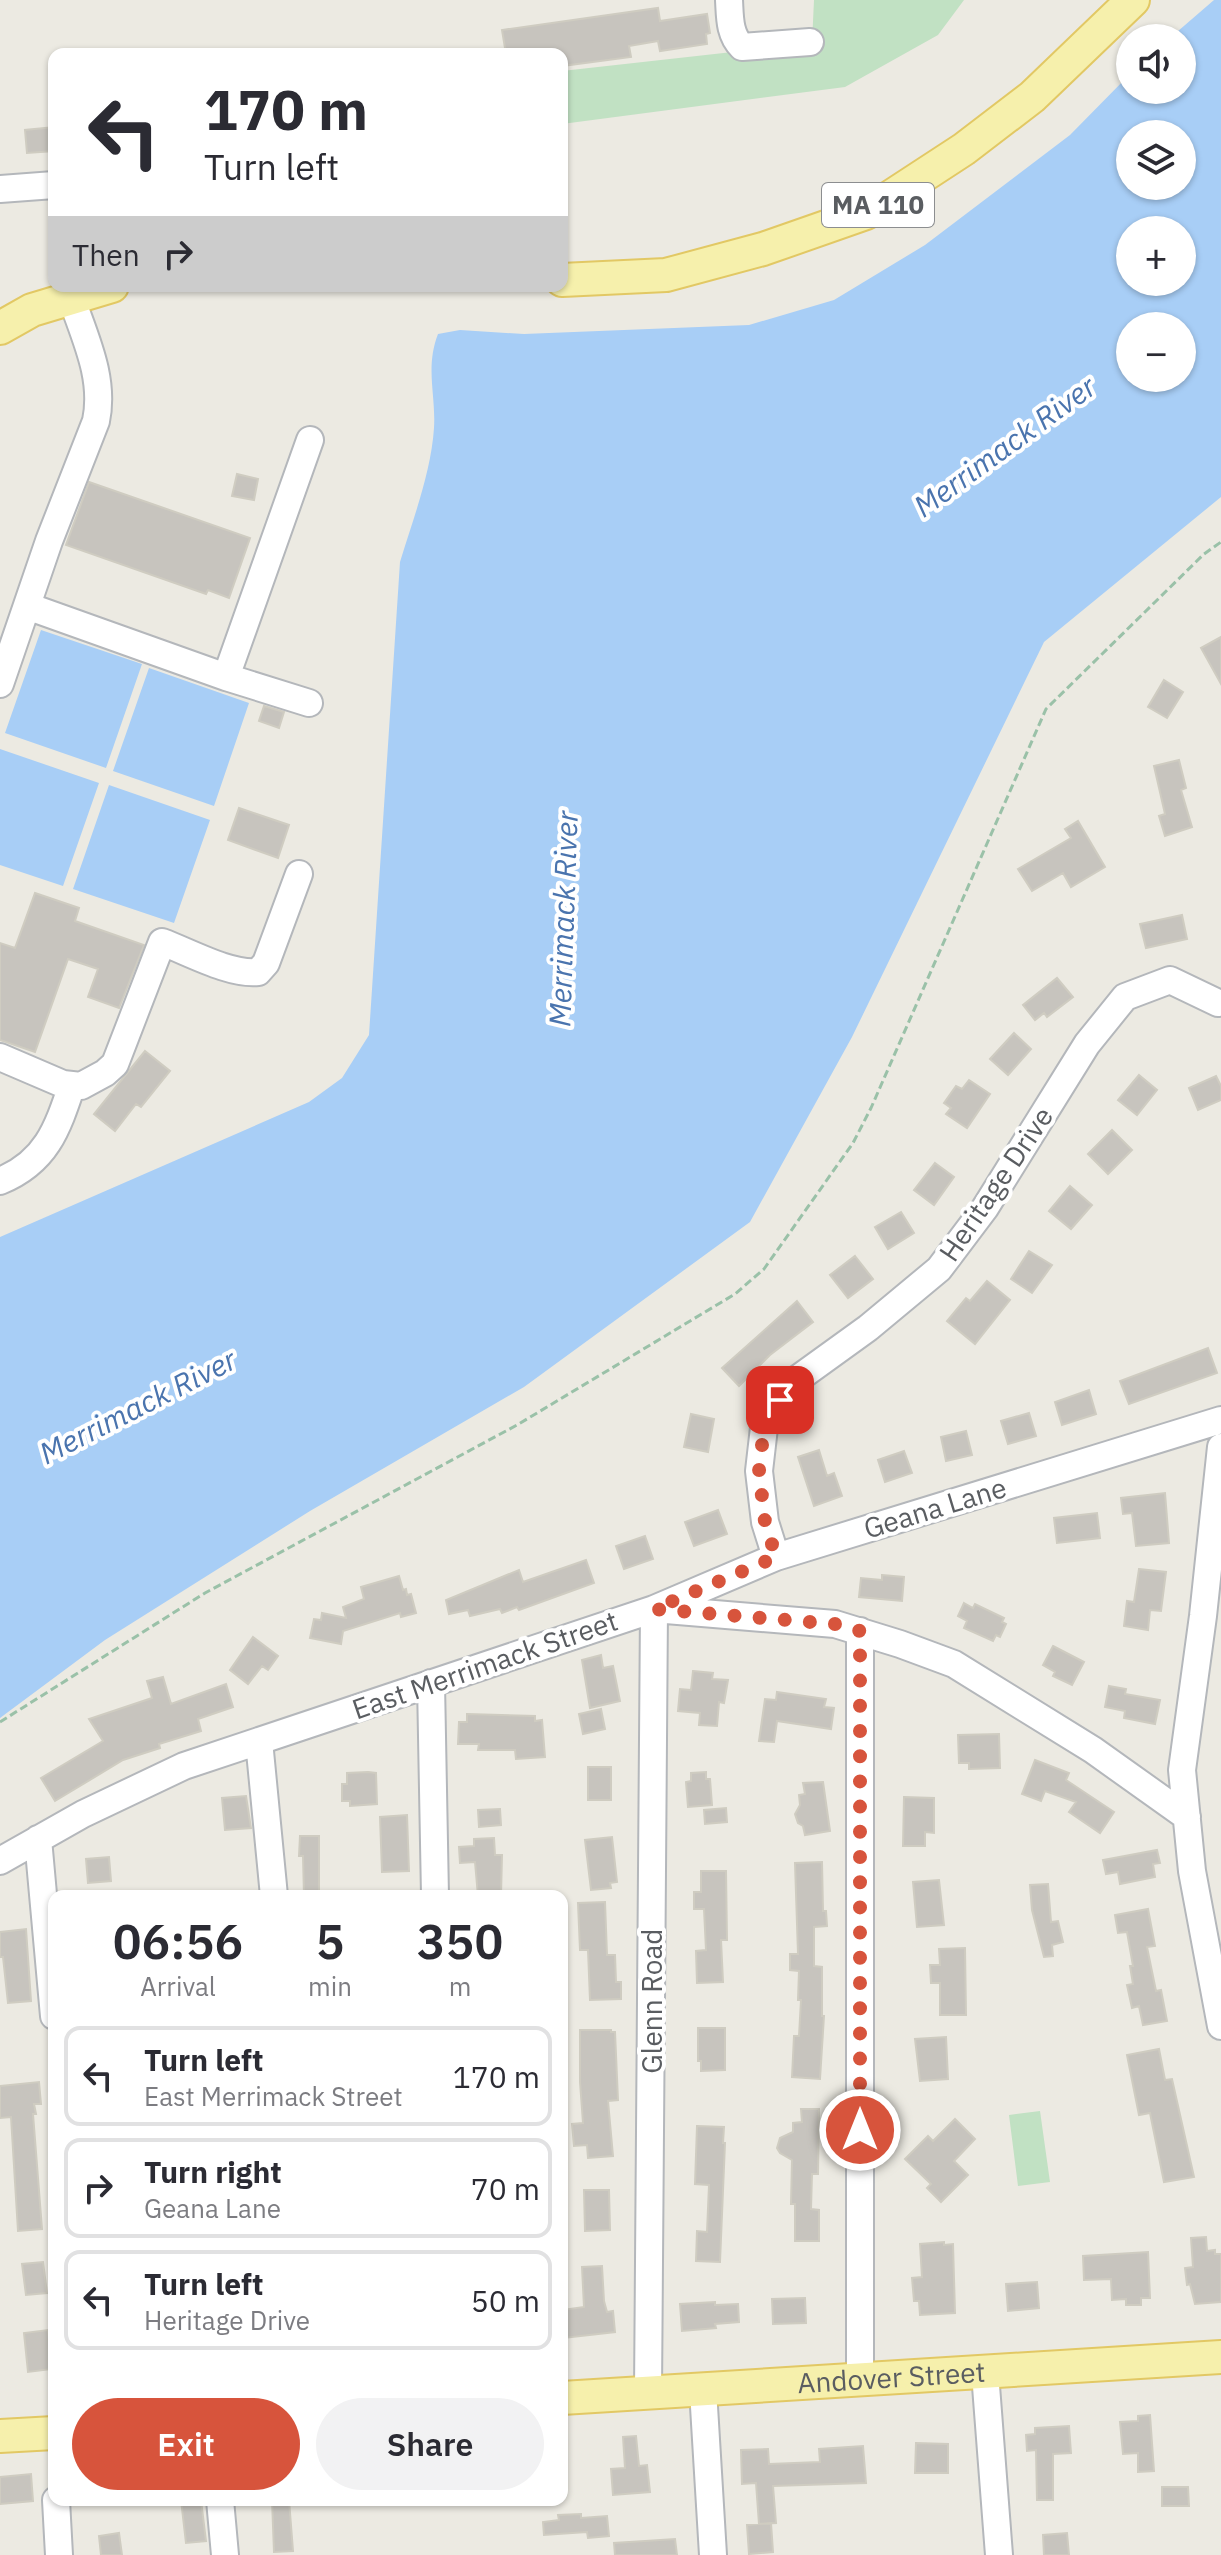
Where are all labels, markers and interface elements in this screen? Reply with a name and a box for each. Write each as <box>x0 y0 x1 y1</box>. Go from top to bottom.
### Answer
map controls <box>1116 24 1196 392</box>
button: sound <box>1116 24 1196 104</box>
text: 170 m <box>204 73 368 145</box>
icon: left <box>72 80 176 184</box>
button: layers <box>1116 120 1196 200</box>
text: Turn left <box>204 143 339 190</box>
road number: MA 110 <box>822 183 934 227</box>
button: + <box>1116 216 1196 296</box>
icon: right <box>156 232 200 276</box>
text: Then <box>72 235 140 274</box>
button: − <box>1116 312 1196 392</box>
water label: Merrimack River <box>905 366 1104 525</box>
water label: Merrimack River <box>539 809 586 1028</box>
street label: Heritage Drive <box>930 1099 1061 1268</box>
water label: Merrimack River <box>32 1339 243 1472</box>
pin <box>746 1366 814 1434</box>
icon: arrive <box>758 1378 802 1422</box>
street label: Geana Lane <box>859 1468 1011 1547</box>
street label: East Merrimack Street <box>347 1602 623 1727</box>
text: 06:56 <box>113 1910 243 1972</box>
text: 5 <box>316 1910 344 1972</box>
text: 350 <box>417 1910 503 1972</box>
street label: Glenn Road <box>633 1928 670 2074</box>
text: Arrival <box>140 1969 216 2003</box>
text: min <box>308 1969 352 2003</box>
text: m <box>449 1969 471 2003</box>
text: Turn left <box>144 2040 263 2079</box>
icon: left <box>76 2054 120 2098</box>
text: 170 m <box>453 2057 540 2096</box>
text: East Merrimack Street <box>144 2079 403 2113</box>
position arrow <box>818 2088 902 2172</box>
text: Turn right <box>144 2152 282 2191</box>
icon: right <box>76 2166 120 2210</box>
text: 70 m <box>471 2169 540 2208</box>
text: Geana Lane <box>144 2191 281 2225</box>
text: Turn left <box>144 2264 263 2303</box>
icon: left <box>76 2278 120 2322</box>
text: 50 m <box>471 2281 540 2320</box>
text: Heritage Drive <box>144 2303 310 2337</box>
street label: Andover Street <box>796 2353 986 2401</box>
button: Exit <box>72 2398 300 2490</box>
button: Share <box>316 2398 544 2490</box>

